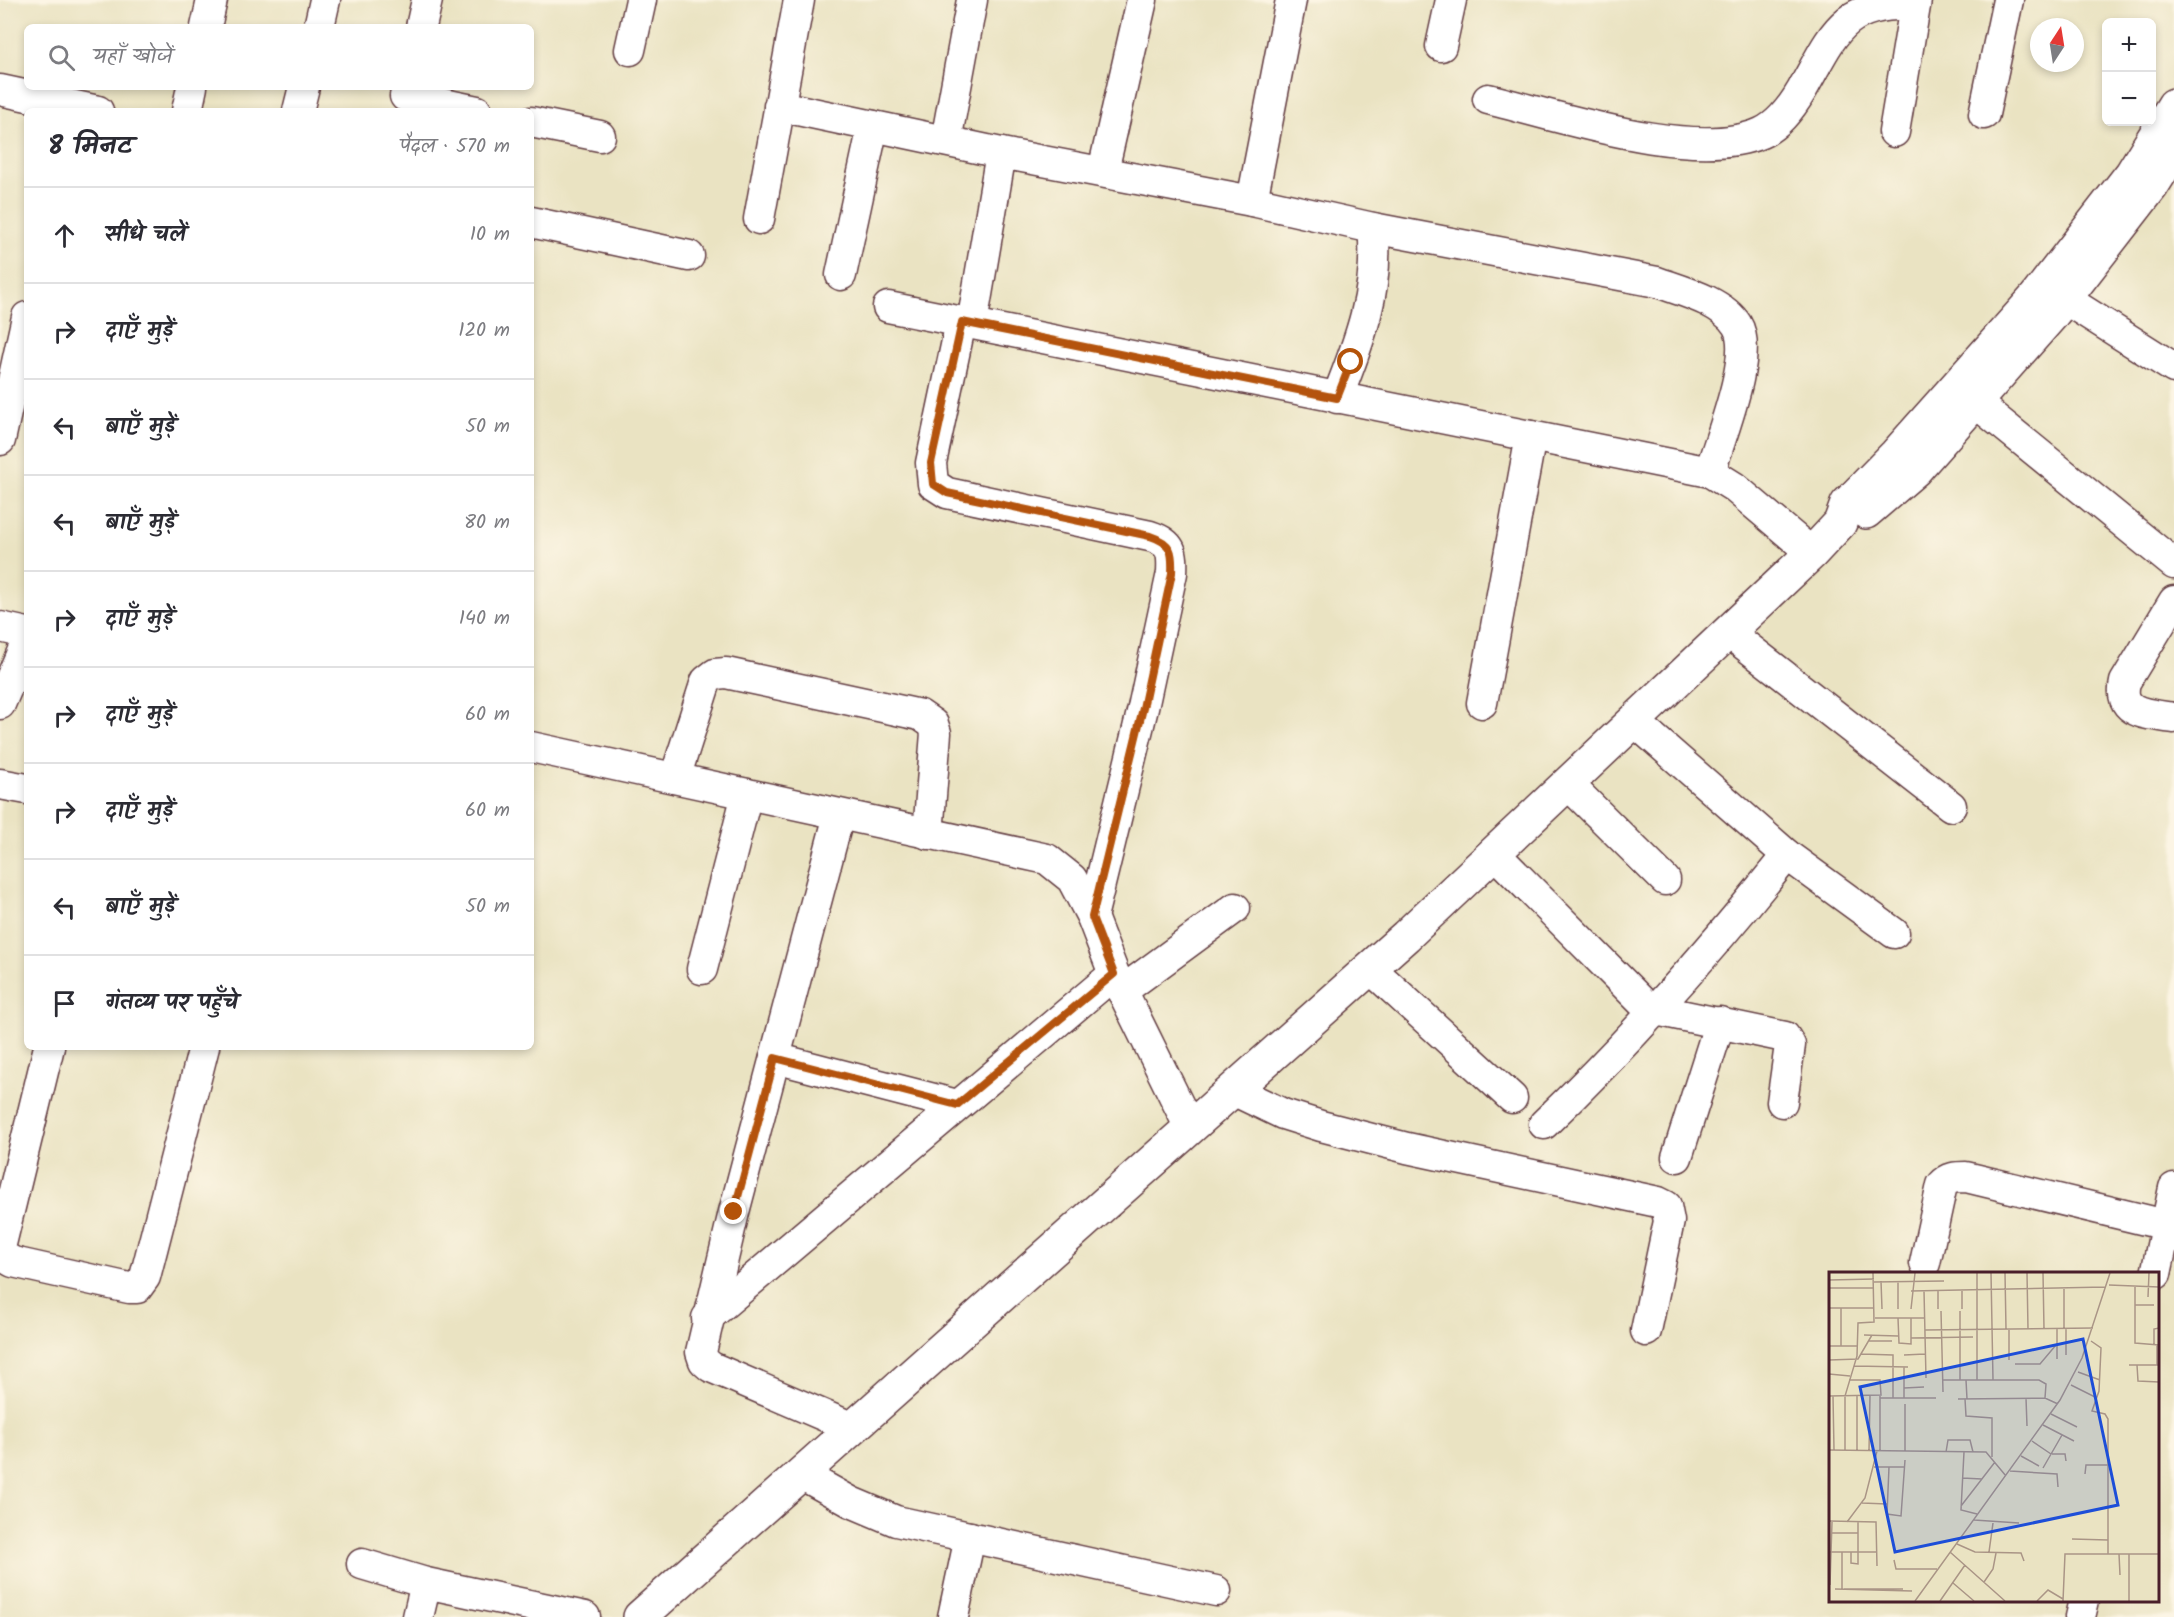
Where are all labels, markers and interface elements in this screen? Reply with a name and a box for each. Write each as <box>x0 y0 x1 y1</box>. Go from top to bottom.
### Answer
north arrow <box>2030 18 2084 72</box>
map controls <box>2102 18 2156 126</box>
button: + <box>2102 18 2156 72</box>
search box <box>24 24 534 90</box>
text: यहाँ खोजें <box>93 40 172 75</box>
icon: search <box>45 41 78 74</box>
button: − <box>2102 72 2156 126</box>
text: 8 मिनट <box>48 126 132 168</box>
text: पैदल · 570 m <box>400 131 510 163</box>
text: सीधे चलें <box>105 218 186 253</box>
icon: ahead <box>48 219 81 252</box>
text: 10 m <box>470 219 510 251</box>
text: दाएँ मुड़ें <box>105 314 174 349</box>
icon: right <box>48 315 81 348</box>
text: 120 m <box>458 315 510 347</box>
route start <box>1337 348 1363 374</box>
text: बाएँ मुड़ें <box>105 410 176 445</box>
icon: left <box>48 411 81 444</box>
text: 50 m <box>465 411 510 443</box>
text: बाएँ मुड़ें <box>105 506 176 541</box>
icon: left <box>48 507 81 540</box>
text: 80 m <box>464 507 510 539</box>
text: दाएँ मुड़ें <box>105 602 174 637</box>
icon: right <box>48 603 81 636</box>
text: 140 m <box>459 603 510 635</box>
text: दाएँ मुड़ें <box>105 698 174 733</box>
icon: right <box>48 699 81 732</box>
text: 60 m <box>465 699 510 731</box>
text: दाएँ मुड़ें <box>105 794 174 829</box>
icon: right <box>48 795 81 828</box>
text: 60 m <box>465 795 510 827</box>
text: बाएँ मुड़ें <box>105 890 176 925</box>
icon: left <box>48 891 81 924</box>
text: 50 m <box>465 891 510 923</box>
text: गंतव्य पर पहुँचे <box>105 986 238 1021</box>
icon: arrive <box>48 987 81 1020</box>
route end <box>720 1198 746 1224</box>
inset map <box>1829 1272 2159 1602</box>

